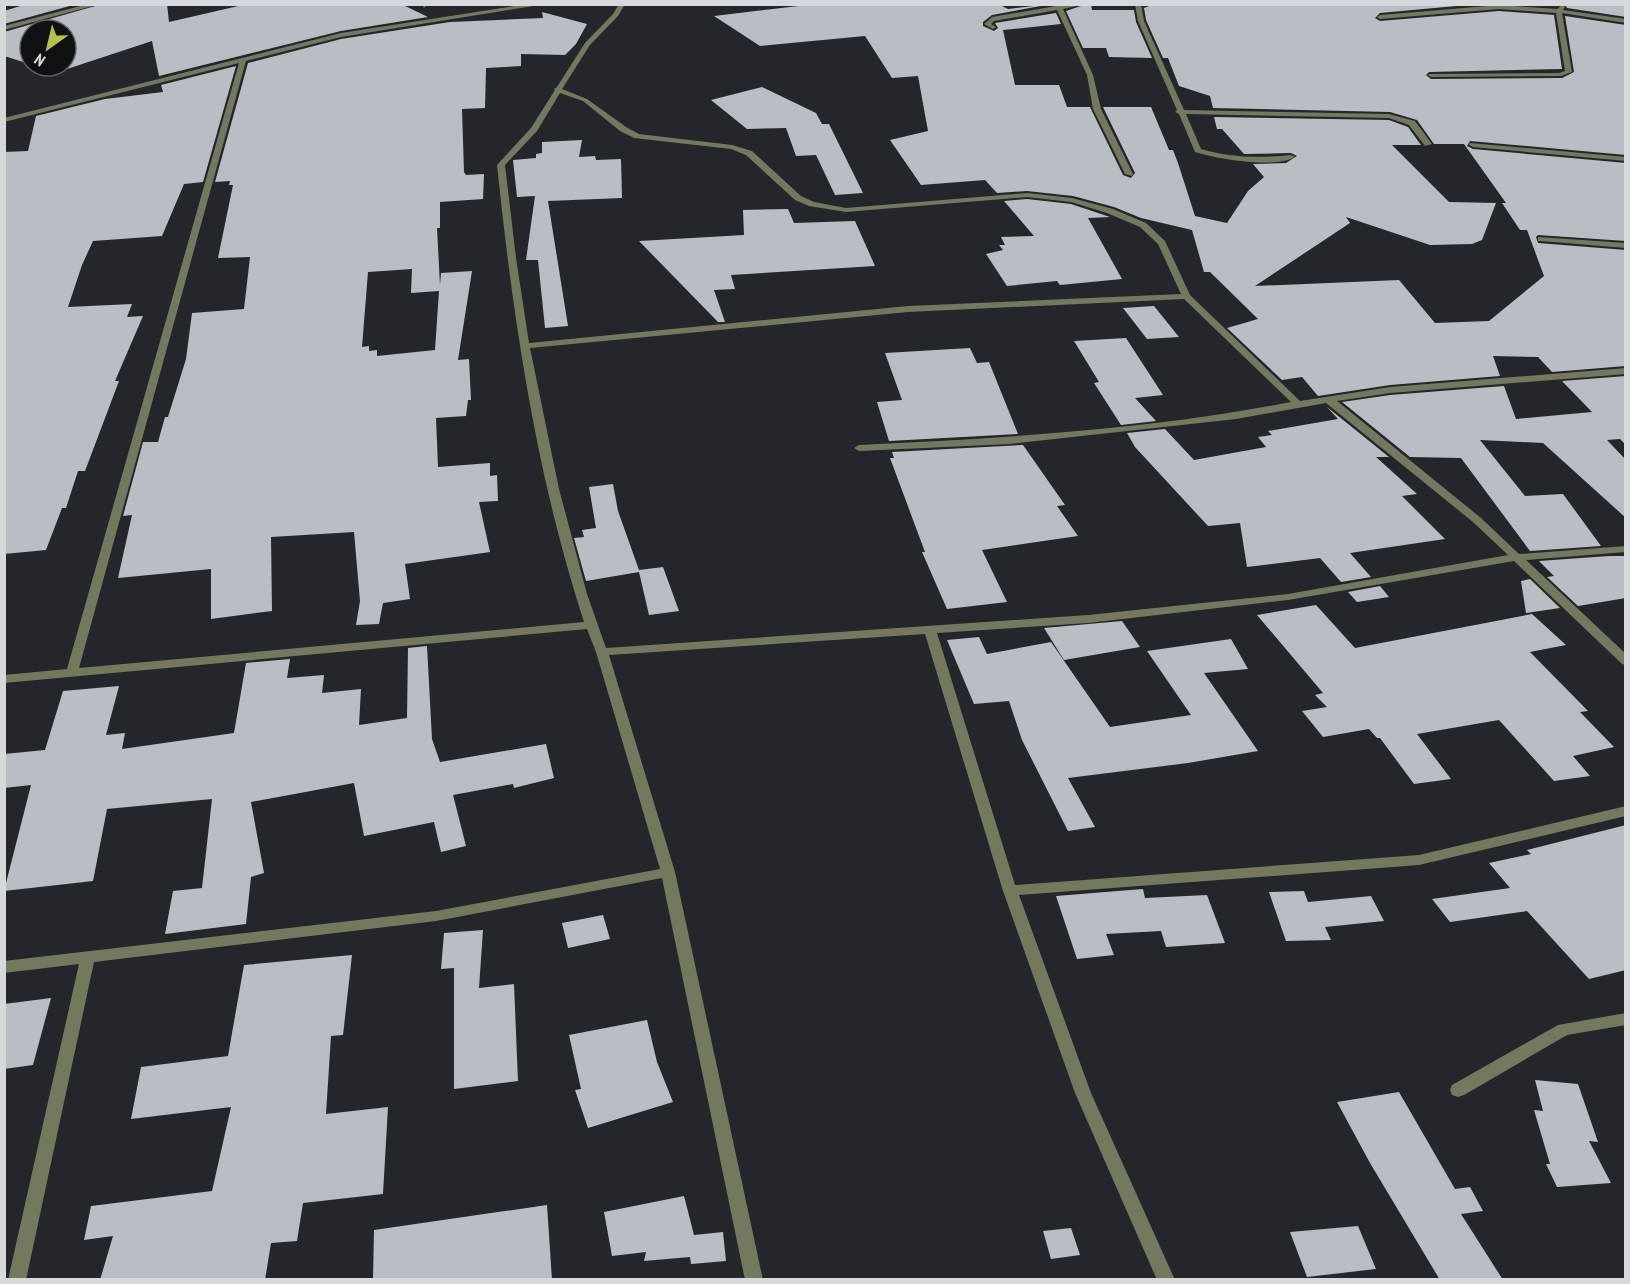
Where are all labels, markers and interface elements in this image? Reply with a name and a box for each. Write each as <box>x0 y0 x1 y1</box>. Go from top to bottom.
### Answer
north arrow <box>18 18 78 78</box>
text: N <box>30 50 49 71</box>

